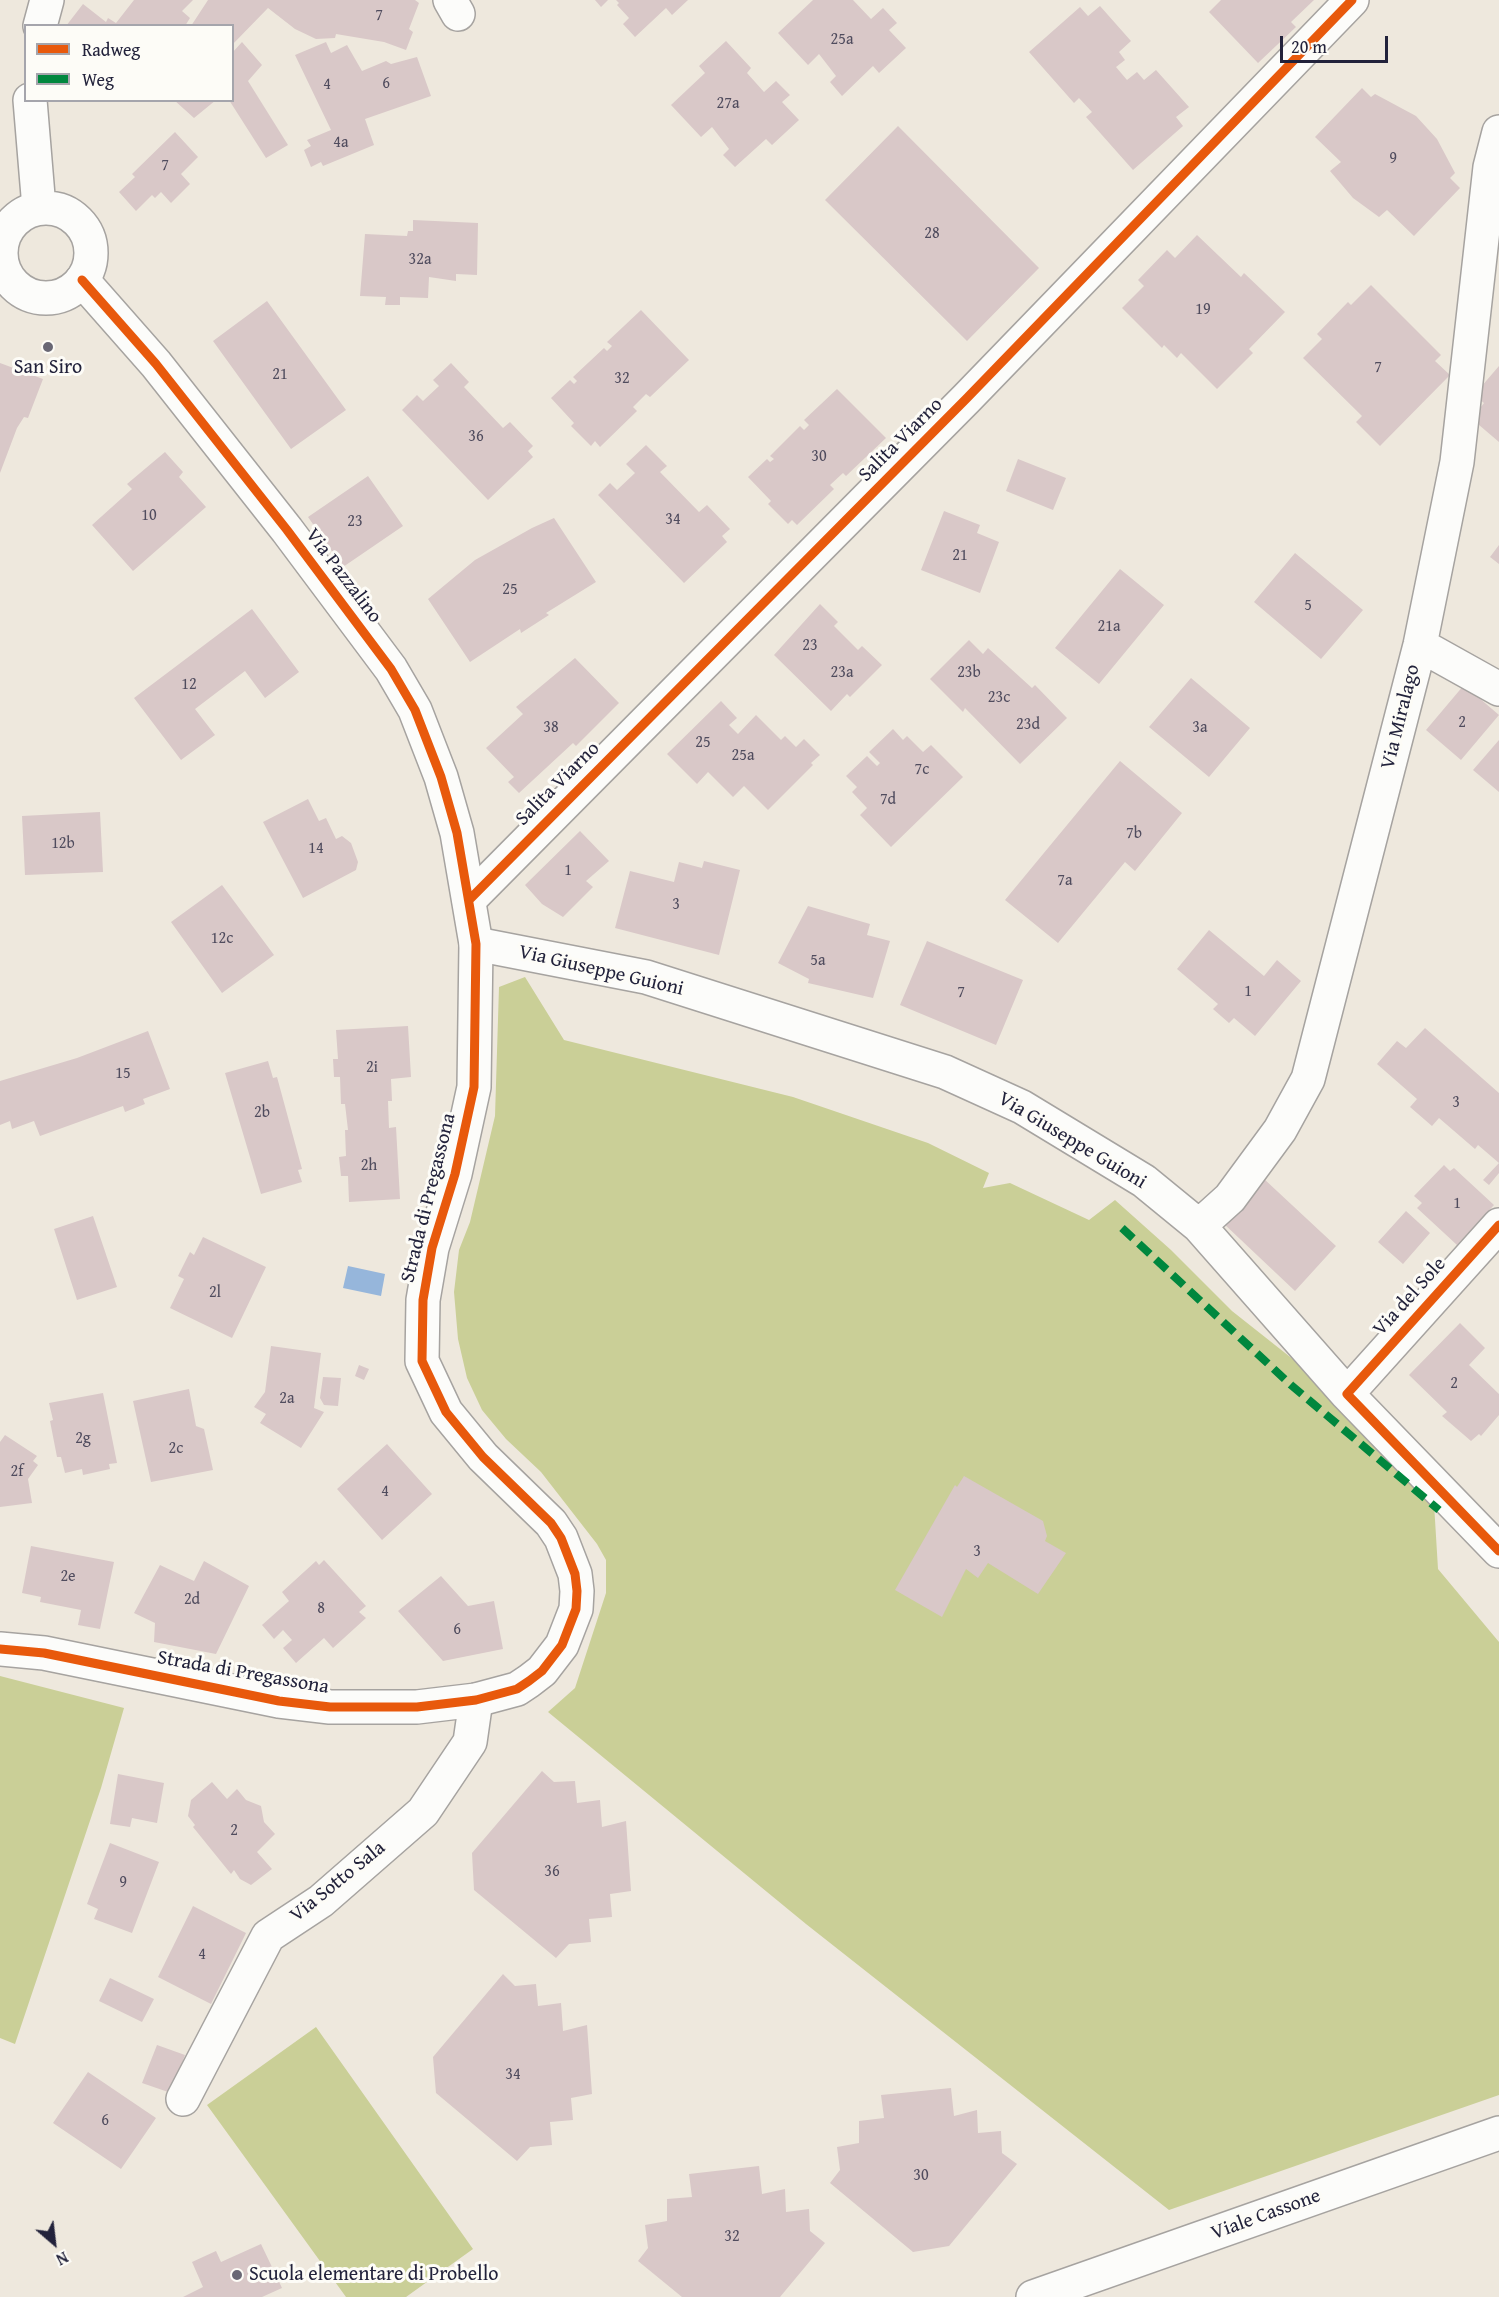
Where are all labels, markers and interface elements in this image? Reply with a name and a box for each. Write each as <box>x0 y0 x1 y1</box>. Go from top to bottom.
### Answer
house number: 7 <box>375 6 383 26</box>
legend <box>24 24 234 102</box>
scale bar <box>1283 24 1391 62</box>
house number: 25a <box>831 30 853 50</box>
text: 20 m <box>1291 33 1327 60</box>
text: Radweg <box>82 36 140 63</box>
text: Weg <box>82 66 114 93</box>
house number: 6 <box>382 74 390 94</box>
house number: 4 <box>323 75 331 95</box>
house number: 27a <box>717 94 739 114</box>
house number: 4a <box>333 133 349 153</box>
house number: 9 <box>1389 149 1397 169</box>
house number: 7 <box>161 156 169 176</box>
house number: 28 <box>924 224 940 244</box>
house number: 32a <box>409 250 431 270</box>
house number: 19 <box>1195 300 1211 320</box>
marker: San Siro <box>41 340 55 354</box>
place label: San Siro <box>14 356 82 380</box>
house number: 7 <box>1374 358 1382 378</box>
house number: 21 <box>272 365 288 385</box>
house number: 32 <box>614 369 630 389</box>
street label: Salita Viarno <box>854 393 948 487</box>
house number: 36 <box>468 427 484 447</box>
house number: 30 <box>811 447 827 467</box>
house number: 10 <box>141 506 157 526</box>
house number: 34 <box>665 510 681 530</box>
house number: 23 <box>347 512 363 532</box>
street label: Via Pazzalino <box>300 524 386 628</box>
house number: 21 <box>952 546 968 566</box>
house number: 25 <box>502 580 518 600</box>
house number: 5 <box>1304 596 1312 616</box>
house number: 21a <box>1098 617 1120 637</box>
house number: 23 <box>802 636 818 656</box>
street label: Via Miralago <box>1376 662 1426 772</box>
house number: 23a <box>831 663 853 683</box>
house number: 23b <box>957 663 981 683</box>
house number: 12 <box>181 675 197 695</box>
house number: 23c <box>988 688 1010 708</box>
house number: 2 <box>1458 713 1466 733</box>
house number: 23d <box>1016 715 1040 735</box>
house number: 38 <box>543 718 559 738</box>
house number: 3a <box>1192 718 1208 738</box>
house number: 25 <box>695 733 711 753</box>
street label: Salita Viarno <box>511 737 605 831</box>
house number: 25a <box>732 746 754 766</box>
house number: 7c <box>915 760 929 780</box>
house number: 7d <box>880 790 896 810</box>
house number: 7b <box>1126 824 1142 844</box>
house number: 12b <box>51 834 75 854</box>
house number: 14 <box>308 839 324 859</box>
house number: 1 <box>564 861 572 881</box>
house number: 7a <box>1057 871 1073 891</box>
house number: 3 <box>672 895 680 915</box>
house number: 12c <box>211 929 233 949</box>
street label: Via Giuseppe Guioni <box>516 940 686 1002</box>
house number: 5a <box>810 951 826 971</box>
house number: 1 <box>1244 982 1252 1002</box>
house number: 7 <box>957 983 965 1003</box>
house number: 2i <box>366 1058 378 1078</box>
house number: 15 <box>115 1064 131 1084</box>
street label: Via Giuseppe Guioni <box>993 1087 1151 1195</box>
house number: 3 <box>1452 1093 1460 1113</box>
house number: 2b <box>254 1103 270 1123</box>
street label: Strada di Pregassona <box>396 1111 462 1285</box>
house number: 2h <box>361 1156 377 1176</box>
house number: 1 <box>1453 1194 1461 1214</box>
street label: Via del Sole <box>1368 1253 1452 1341</box>
house number: 2l <box>209 1283 221 1303</box>
house number: 2 <box>1450 1374 1458 1394</box>
house number: 2a <box>279 1389 295 1409</box>
house number: 2g <box>75 1429 91 1449</box>
house number: 2c <box>169 1439 183 1459</box>
house number: 2f <box>11 1462 23 1482</box>
house number: 4 <box>381 1482 389 1502</box>
house number: 3 <box>973 1542 981 1562</box>
house number: 2e <box>60 1567 76 1587</box>
house number: 2d <box>184 1590 200 1610</box>
house number: 8 <box>317 1599 325 1619</box>
house number: 6 <box>453 1620 461 1640</box>
street label: Strada di Pregassona <box>155 1646 331 1700</box>
house number: 2 <box>230 1821 238 1841</box>
street label: Via Sotto Sala <box>286 1836 390 1928</box>
house number: 36 <box>544 1862 560 1882</box>
house number: 9 <box>119 1873 127 1893</box>
house number: 4 <box>198 1945 206 1965</box>
house number: 34 <box>505 2065 521 2085</box>
house number: 6 <box>101 2111 109 2131</box>
house number: 30 <box>913 2166 929 2186</box>
street label: Viale Cassone <box>1208 2184 1324 2246</box>
north arrow <box>24 2213 84 2273</box>
house number: 32 <box>724 2227 740 2247</box>
text: N <box>52 2246 73 2272</box>
place label: Scuola elementare di Probello <box>249 2263 498 2287</box>
marker: Scuola elementare di Probello <box>230 2268 244 2282</box>

